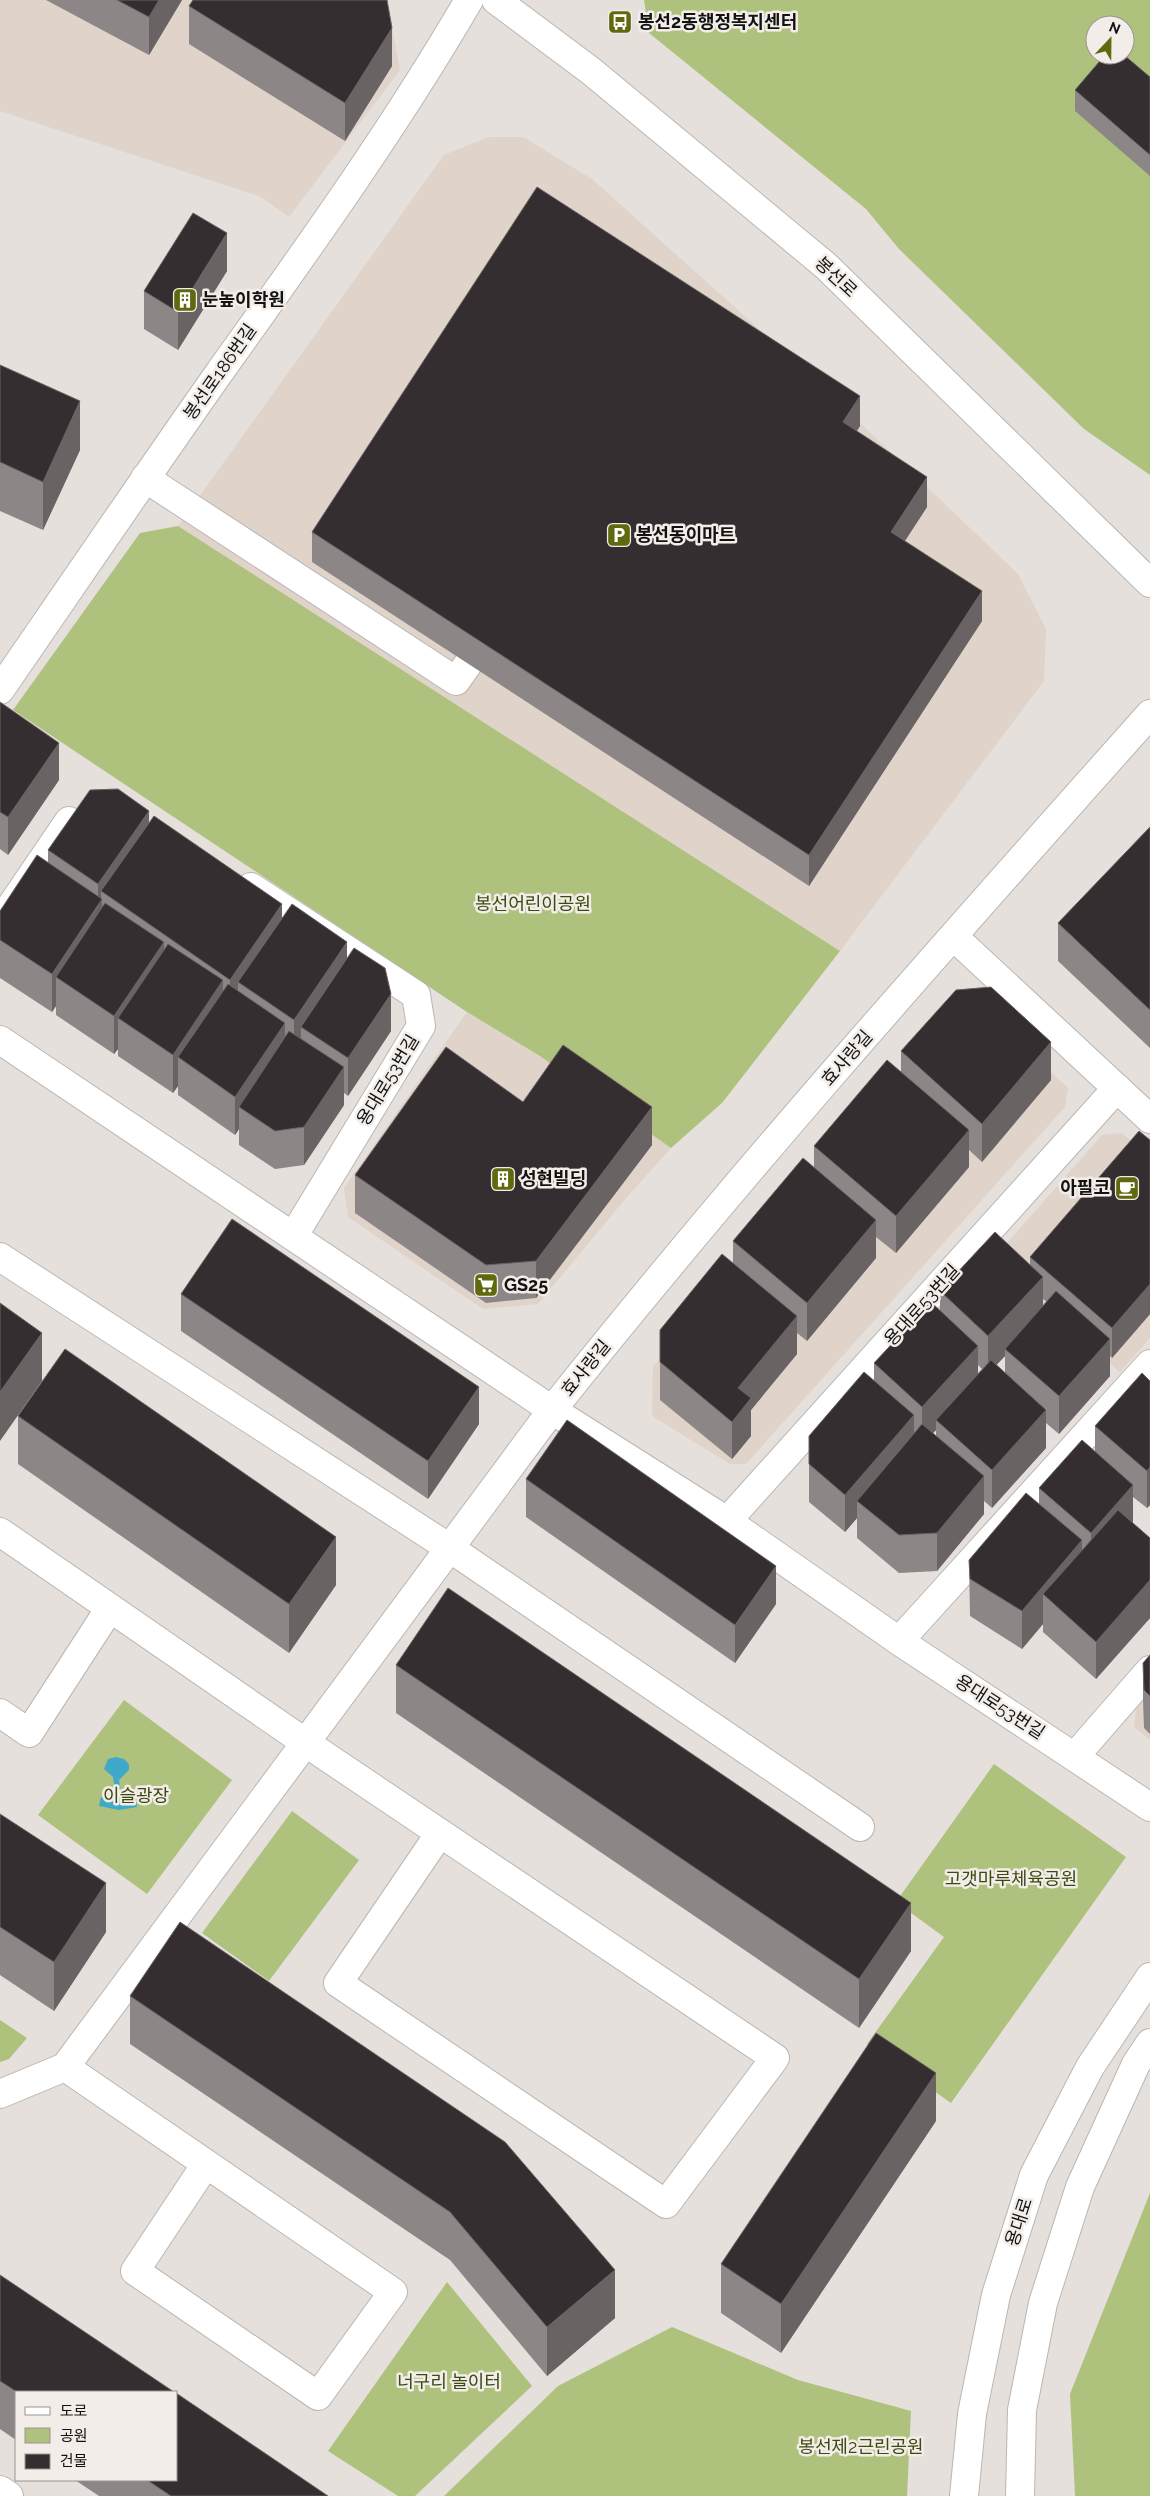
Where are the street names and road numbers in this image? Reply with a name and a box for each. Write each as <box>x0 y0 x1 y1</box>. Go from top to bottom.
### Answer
street label: 봉선로 <box>811 252 862 301</box>
street label: 봉선로186번길 <box>179 320 260 424</box>
street label: 효사랑길 <box>817 1026 876 1090</box>
street label: 용대로53번길 <box>352 1031 423 1129</box>
street label: 용대로53번길 <box>880 1260 964 1350</box>
street label: 효사랑길 <box>557 1335 615 1400</box>
street label: 용대로53번길 <box>952 1670 1049 1743</box>
street label: 용대로 <box>1001 2195 1036 2249</box>

